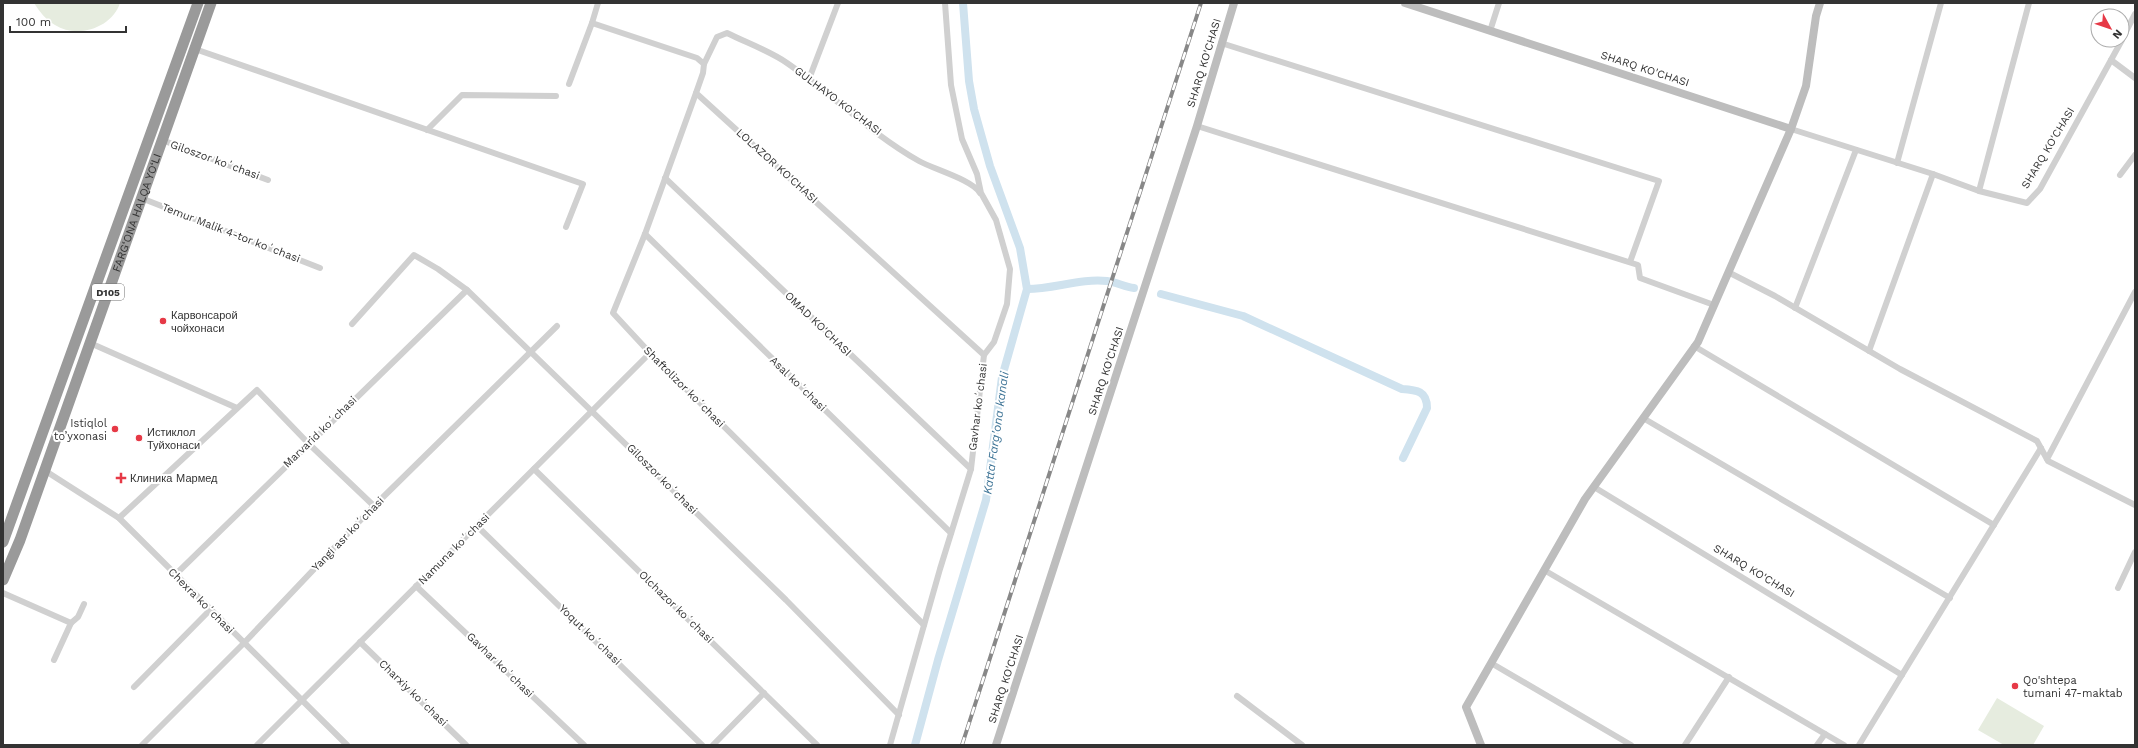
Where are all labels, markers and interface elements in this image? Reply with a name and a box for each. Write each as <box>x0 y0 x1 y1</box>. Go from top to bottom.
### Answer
scale bar <box>10 8 126 34</box>
north arrow <box>2090 8 2130 48</box>
text: 100 m <box>16 15 51 29</box>
street label: SHARQ KO'CHASI <box>1184 17 1224 109</box>
text: N <box>2110 27 2125 41</box>
street label: SHARQ KO'CHASI <box>1599 49 1691 89</box>
street label: GULHAYO KO'CHASI <box>792 64 884 138</box>
street label: SHARQ KO'CHASI <box>2019 105 2077 191</box>
street label: LOLAZOR KO'CHASI <box>734 126 820 206</box>
street label: Giloszor koʻchasi <box>169 138 262 182</box>
street label: FARG‘ONA HALQA YO‘LI <box>109 152 164 274</box>
street label: Temur Malik 4-tor koʻchasi <box>160 201 302 265</box>
road number: D105 <box>92 284 124 300</box>
street label: OMAD KO'CHASI <box>782 289 854 359</box>
place label: Карвонсарой чойхонаси <box>171 309 238 335</box>
marker: Карвонсарой чойхонаси <box>158 316 168 326</box>
street label: SHARQ KO'CHASI <box>1086 325 1126 417</box>
street label: Shaftolizor koʻchasi <box>641 344 727 430</box>
street label: Asal koʻchasi <box>767 354 829 414</box>
street label: Gavhar koʻchasi <box>966 363 990 451</box>
water label: Katta Farg'ona kanali <box>980 370 1012 495</box>
street label: Marvarid koʻchasi <box>281 394 359 470</box>
place label: Istiqlol to’yxonasi <box>54 417 108 443</box>
marker: Istiqlol to’yxonasi <box>110 424 120 434</box>
place label: Истиклол Туйхонаси <box>147 426 200 452</box>
marker: Истиклол Туйхонаси <box>134 433 144 443</box>
street label: Giloszor koʻchasi <box>624 441 700 517</box>
marker: Клиника Мармед <box>115 472 127 484</box>
place label: Клиника Мармед <box>130 472 218 485</box>
street label: Yangi asr koʻchasi <box>309 494 387 574</box>
street label: Namuna koʻchasi <box>416 511 492 587</box>
street label: SHARQ KO'CHASI <box>1711 542 1797 600</box>
street label: Chexra koʻchasi <box>165 565 237 637</box>
street label: Olchazor koʻchasi <box>636 568 716 646</box>
street label: Yoqut koʻchasi <box>556 602 624 668</box>
street label: Gavhar koʻchasi <box>464 630 536 700</box>
street label: SHARQ KO'CHASI <box>986 633 1026 725</box>
street label: Charxiy koʻchasi <box>376 657 450 729</box>
place label: Qo'shtepa tumani 47-maktab <box>2023 674 2123 700</box>
marker: Qo'shtepa tumani 47-maktab <box>2010 681 2020 691</box>

